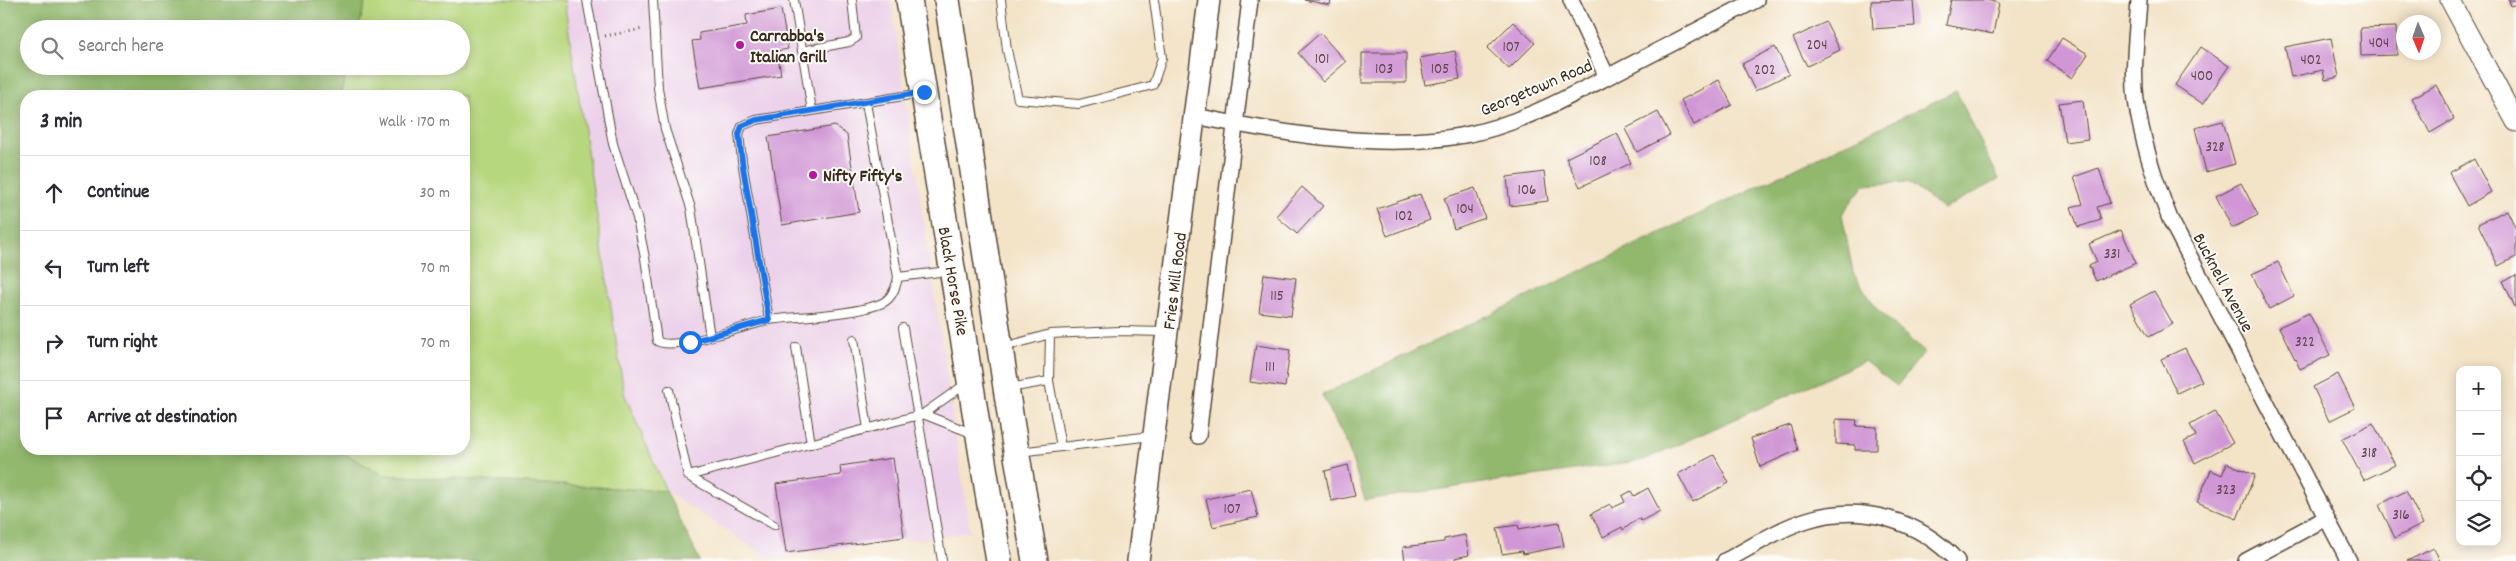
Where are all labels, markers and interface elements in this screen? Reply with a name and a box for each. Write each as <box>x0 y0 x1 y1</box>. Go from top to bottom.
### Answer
north arrow <box>2396 15 2441 60</box>
search box <box>20 20 470 75</box>
place label: Carrabba's Italian Grill <box>750 25 827 71</box>
house number: 404 <box>2369 33 2389 55</box>
icon: search <box>38 34 66 62</box>
text: Search here <box>78 34 164 61</box>
house number: 204 <box>1807 35 1827 57</box>
house number: 107 <box>1502 37 1520 59</box>
marker: Carrabba's Italian Grill <box>734 39 746 51</box>
house number: 101 <box>1315 49 1329 71</box>
house number: 402 <box>2301 50 2321 72</box>
street label: Georgetown Road <box>1477 54 1597 124</box>
house number: 103 <box>1375 59 1393 81</box>
house number: 105 <box>1431 59 1449 81</box>
house number: 202 <box>1754 60 1776 82</box>
house number: 400 <box>2191 66 2213 88</box>
route end <box>913 81 936 104</box>
text: 3 min <box>40 108 82 138</box>
text: Walk · 170 m <box>379 111 450 134</box>
house number: 328 <box>2205 137 2225 159</box>
house number: 108 <box>1589 151 1607 173</box>
place label: Nifty Fifty's <box>823 165 903 190</box>
marker: Nifty Fifty's <box>807 169 819 181</box>
icon: ahead <box>40 179 68 207</box>
text: Continue <box>87 180 149 207</box>
house number: 106 <box>1518 180 1536 202</box>
text: 30 m <box>420 182 450 205</box>
house number: 104 <box>1456 199 1474 221</box>
house number: 102 <box>1395 206 1413 228</box>
street label: Black Horse Pike <box>930 225 973 338</box>
street label: Bucknell Avenue <box>2185 229 2258 337</box>
street label: Fries Mill Road <box>1158 231 1195 331</box>
house number: 331 <box>2104 244 2120 266</box>
icon: left <box>40 254 68 282</box>
text: Turn left <box>87 255 150 282</box>
text: 70 m <box>420 257 450 280</box>
house number: 115 <box>1270 286 1284 308</box>
icon: right <box>40 329 68 357</box>
text: Turn right <box>87 330 158 357</box>
route start <box>679 331 702 354</box>
text: 70 m <box>420 332 450 355</box>
house number: 322 <box>2295 332 2315 354</box>
house number: 111 <box>1265 357 1275 379</box>
map controls <box>2456 366 2501 546</box>
button: + <box>2456 366 2501 411</box>
icon: arrive <box>40 404 68 432</box>
text: Arrive at destination <box>87 405 237 432</box>
button: − <box>2456 411 2501 456</box>
house number: 318 <box>2361 443 2377 465</box>
button: locate <box>2456 456 2501 501</box>
house number: 323 <box>2216 480 2236 502</box>
house number: 107 <box>1223 499 1241 521</box>
button: layers <box>2456 501 2501 546</box>
house number: 316 <box>2392 505 2410 527</box>

